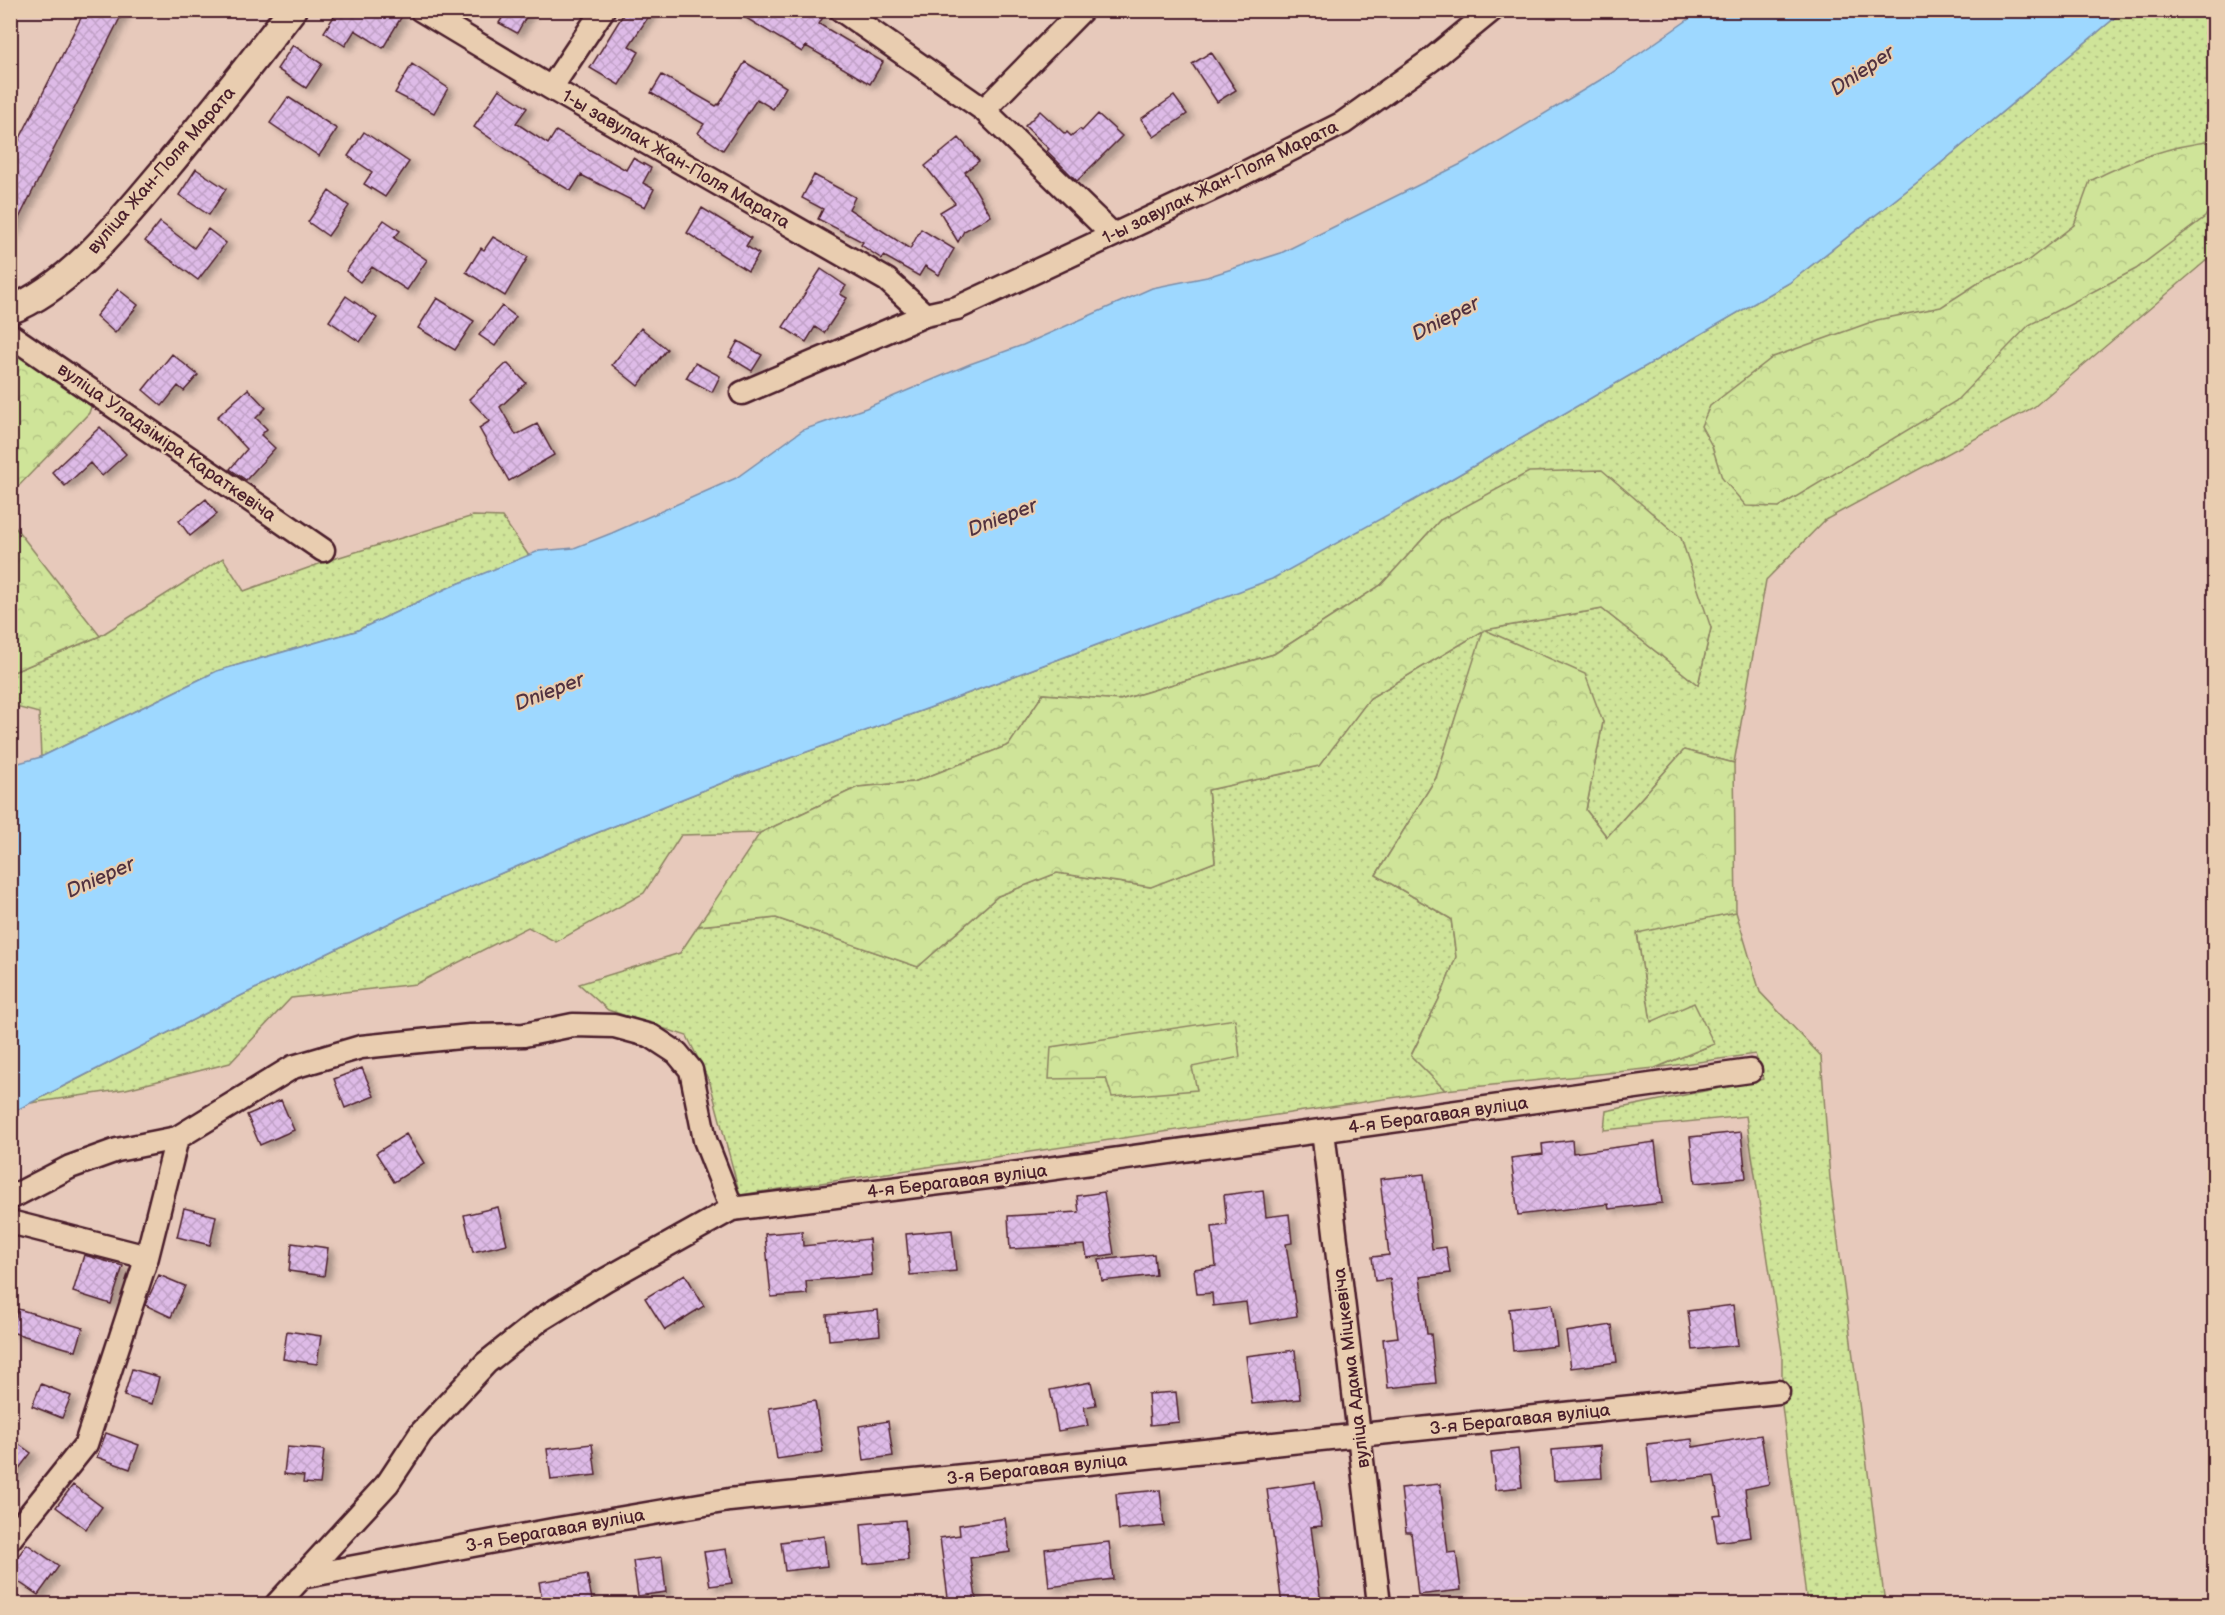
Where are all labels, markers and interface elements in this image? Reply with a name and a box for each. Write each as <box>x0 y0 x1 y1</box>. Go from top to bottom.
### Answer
water label: Dnieper <box>1826 40 1901 101</box>
street label: вуліца Жан-Поля Марата <box>83 82 240 258</box>
street label: 1-ы завулак Жан-Поля Марата <box>558 85 794 234</box>
street label: 1-ы завулак Жан-Поля Марата <box>1099 116 1342 249</box>
water label: Dnieper <box>1408 291 1485 346</box>
street label: вуліца Уладзіміра Караткевіча <box>53 359 280 526</box>
water label: Dnieper <box>964 493 1042 542</box>
water label: Dnieper <box>511 667 589 716</box>
water label: Dnieper <box>63 852 140 904</box>
street label: 4-я Берагавая вуліца <box>1347 1092 1530 1139</box>
street label: 4-я Берагавая вуліца <box>866 1160 1049 1203</box>
street label: вуліца Адама Міцкевіча <box>1329 1266 1374 1469</box>
street label: 3-я Берагавая вуліца <box>1429 1400 1612 1439</box>
street label: 3-я Берагавая вуліца <box>946 1450 1129 1489</box>
street label: 3-я Берагавая вуліца <box>464 1504 647 1557</box>

